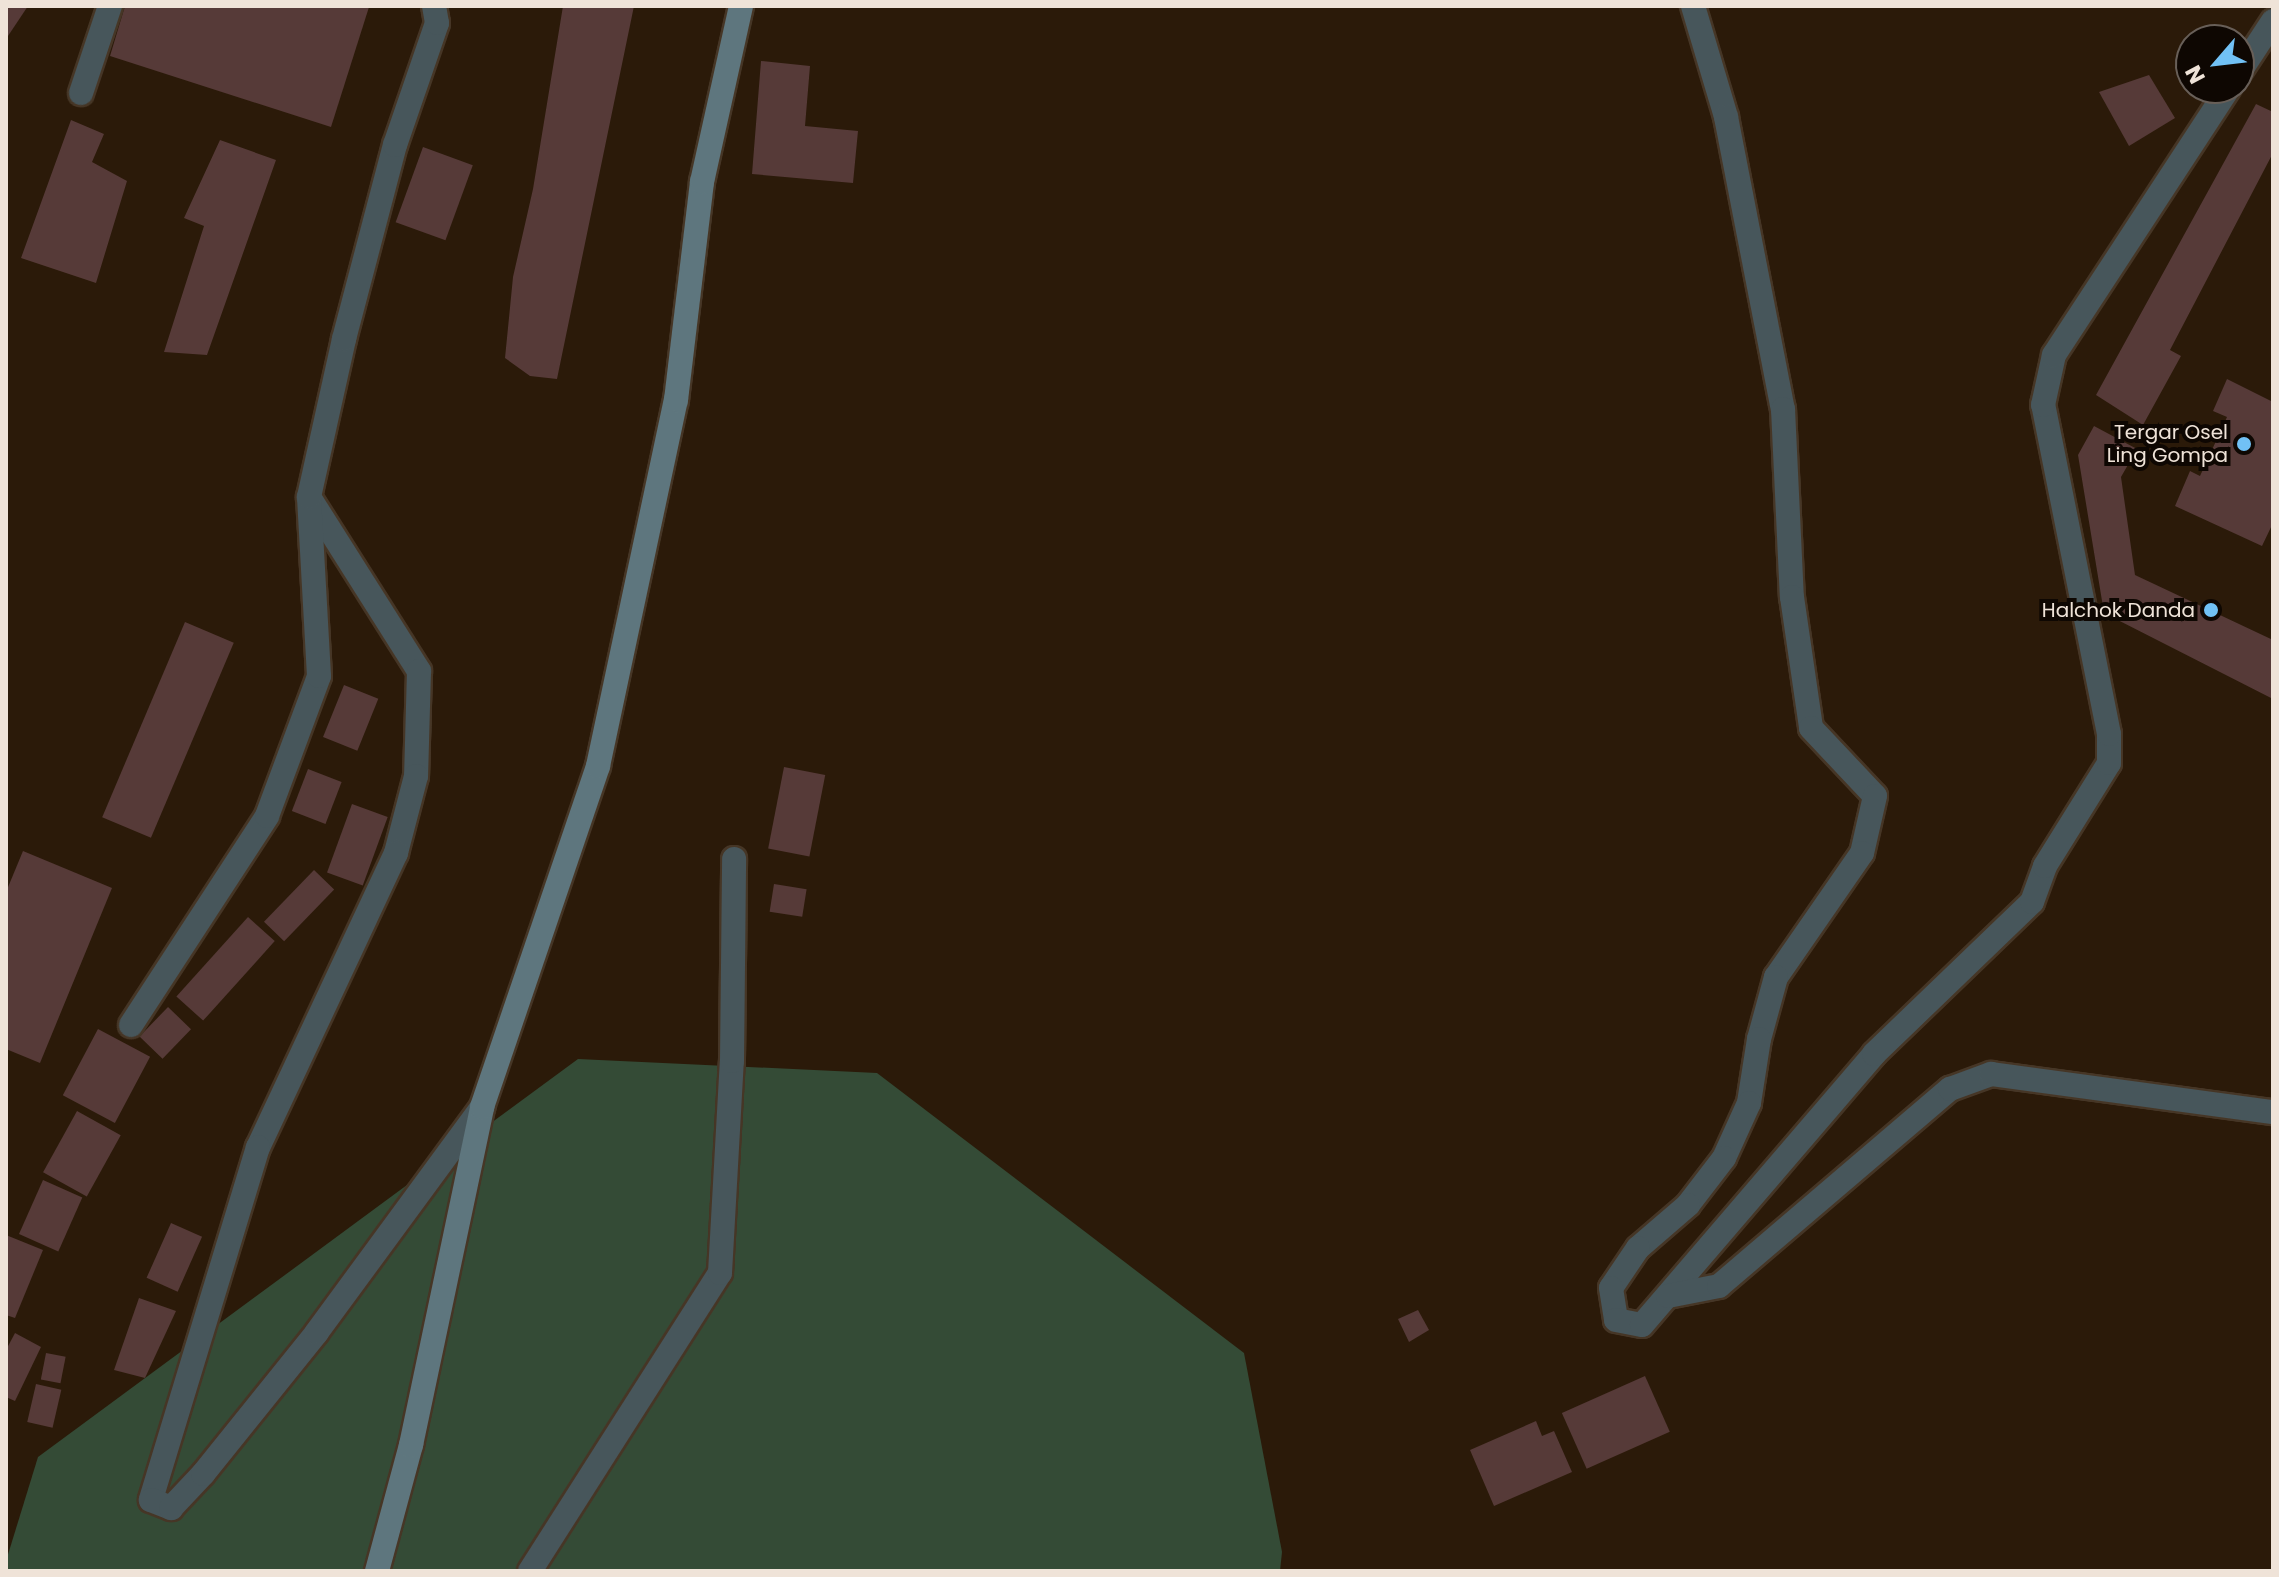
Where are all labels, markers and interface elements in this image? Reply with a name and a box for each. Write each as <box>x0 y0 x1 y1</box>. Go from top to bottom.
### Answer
north arrow <box>2175 24 2255 104</box>
text: N <box>2178 60 2213 89</box>
place label: Tergar Osel Ling Gompa <box>2107 420 2228 467</box>
marker: Tergar Osel Ling Gompa <box>2235 435 2253 453</box>
place label: Halchok Danda <box>2042 598 2195 622</box>
marker: Halchok Danda <box>2202 601 2220 619</box>

